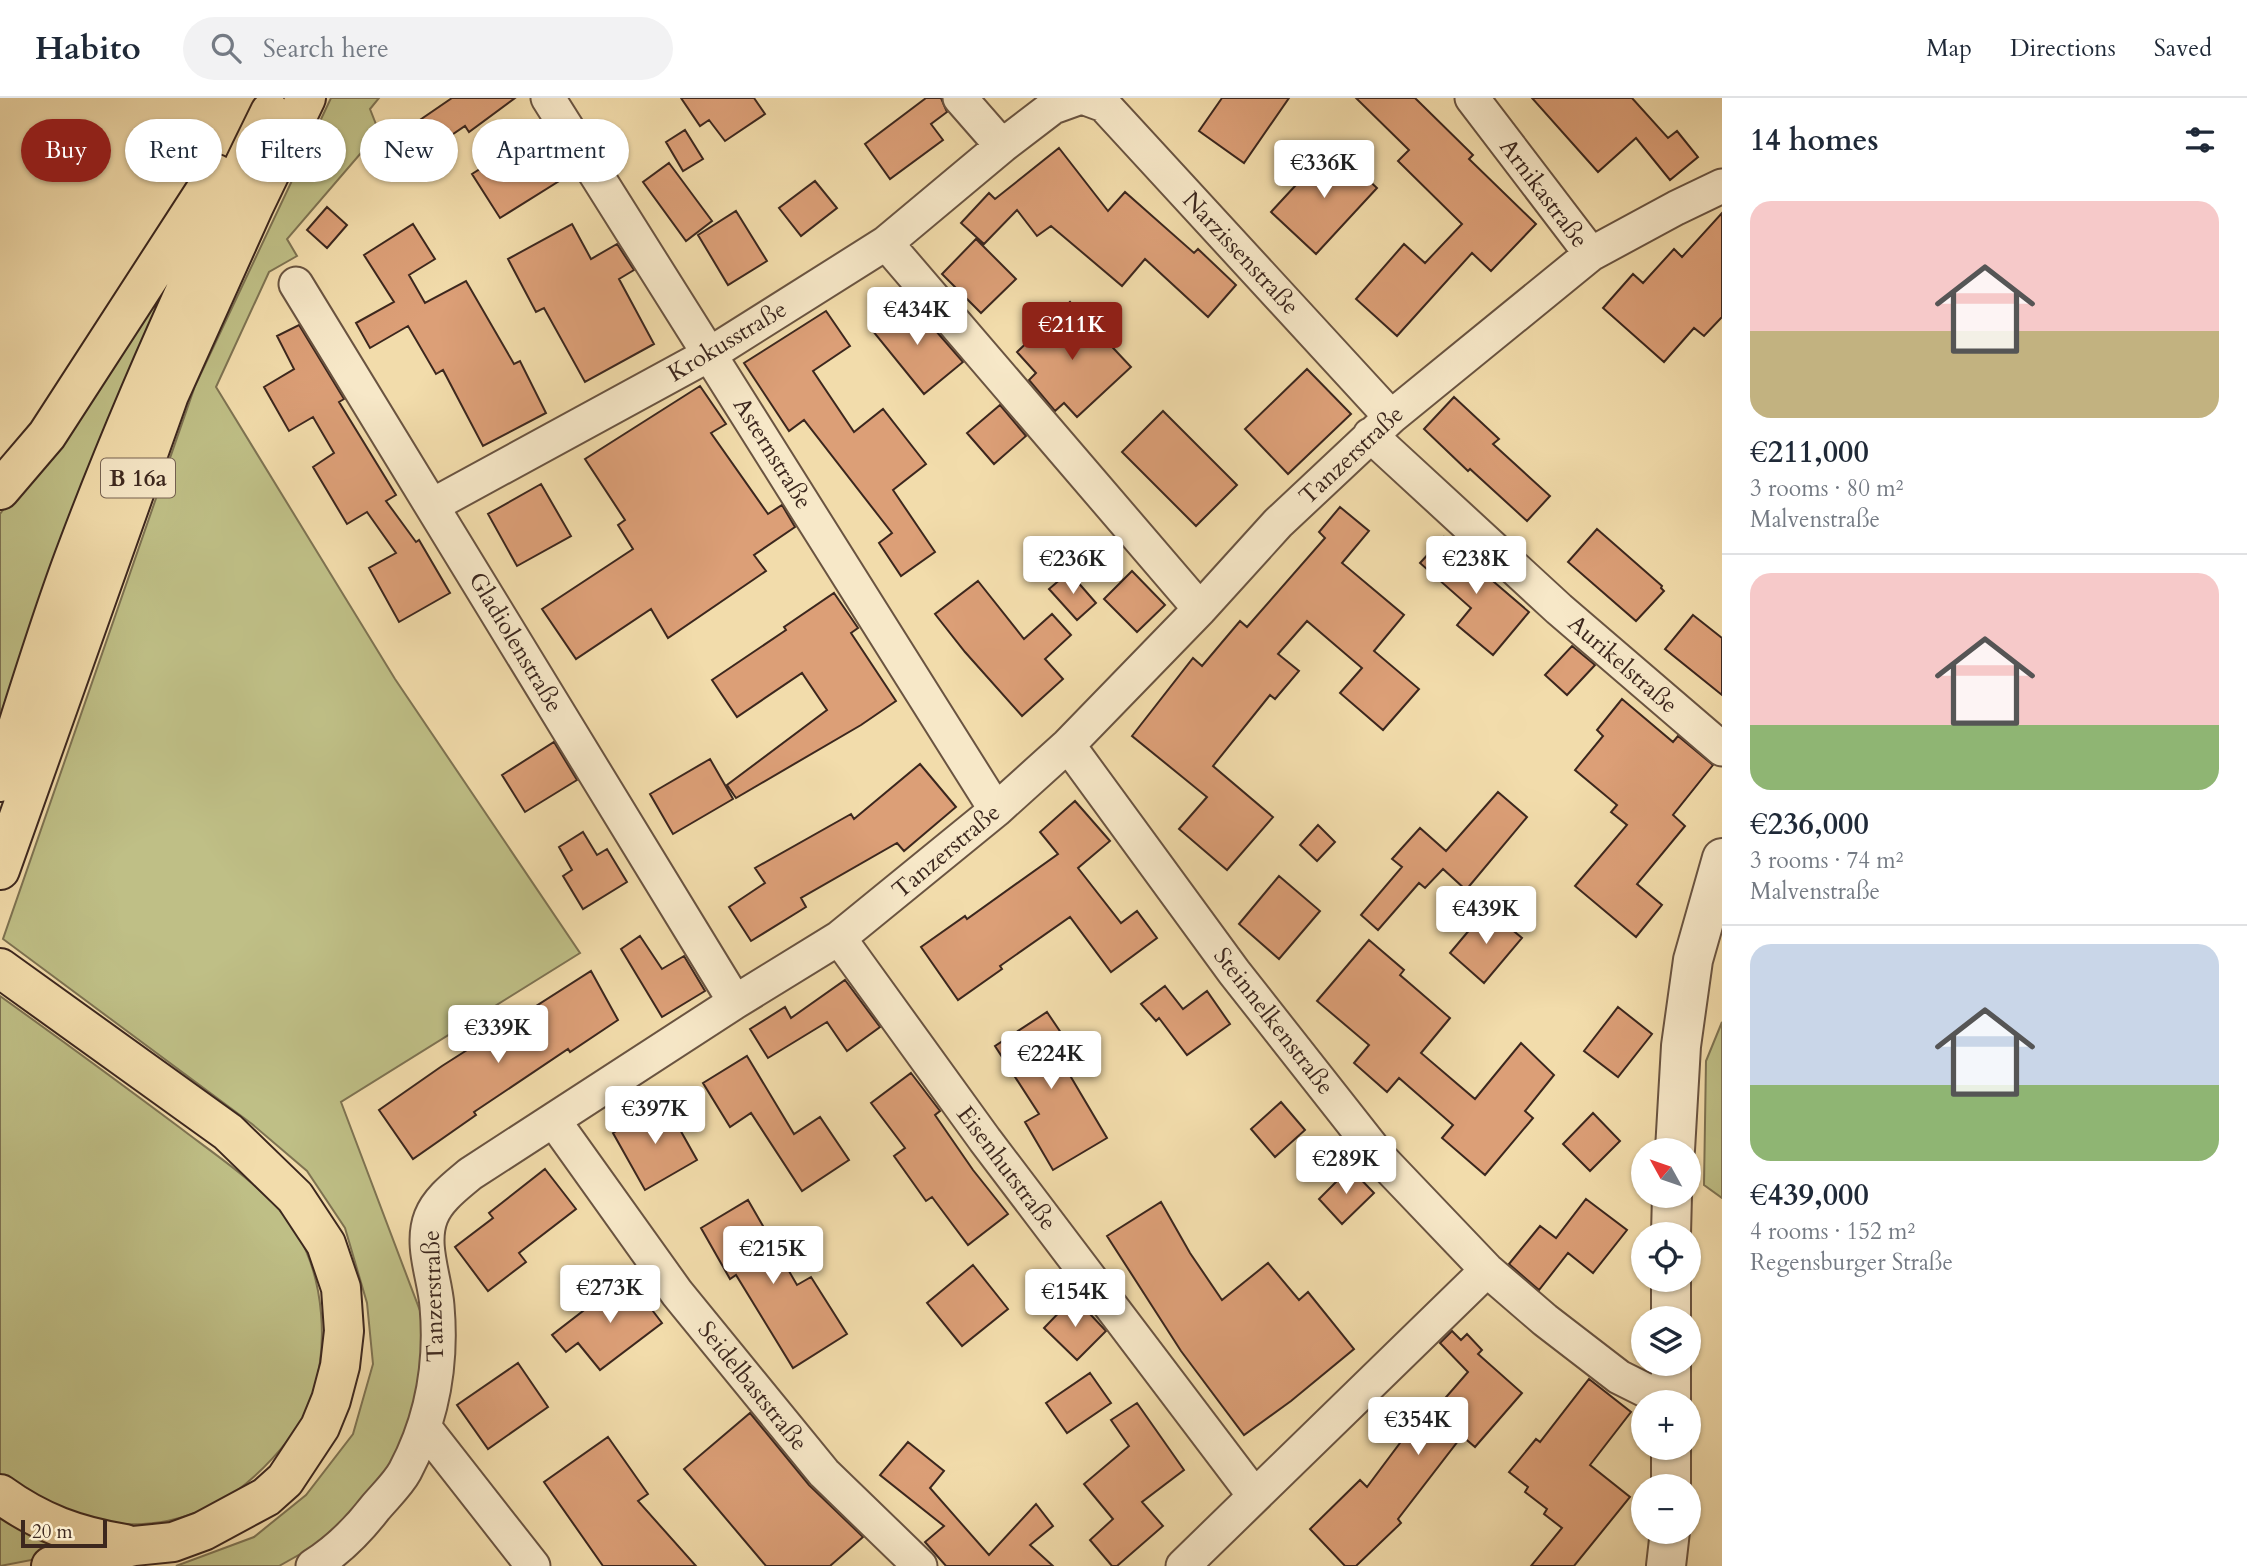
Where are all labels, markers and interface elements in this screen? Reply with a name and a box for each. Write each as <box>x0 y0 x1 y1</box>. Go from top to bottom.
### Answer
search box <box>183 17 673 80</box>
text: Habito <box>35 26 141 71</box>
icon: search <box>207 29 245 67</box>
text: Search here <box>263 31 389 66</box>
text: Map <box>1926 32 1972 65</box>
text: Directions <box>2010 32 2116 65</box>
text: Saved <box>2154 32 2212 65</box>
chip: Buy <box>21 119 111 182</box>
chip: Rent <box>125 119 222 182</box>
chip: Filters <box>236 119 346 182</box>
chip: New <box>360 119 458 182</box>
chip: Apartment <box>472 119 629 182</box>
text: 14 homes <box>1750 120 1879 161</box>
icon: filters <box>2181 121 2219 159</box>
street label: Arnikastraße <box>1491 132 1596 255</box>
pin: €336K <box>1275 140 1373 200</box>
text: €336K <box>1290 147 1358 178</box>
street label: Narzissenstraße <box>1175 184 1306 322</box>
icon: home <box>1922 246 2048 372</box>
pin: €434K <box>868 288 966 347</box>
street label: Krokusstraße <box>662 293 793 390</box>
text: €434K <box>883 294 951 325</box>
pin: €211K <box>1023 302 1121 362</box>
text: €211K <box>1038 309 1106 340</box>
street label: Asternstraße <box>725 391 820 515</box>
street label: Tanzerstraße <box>1292 398 1411 512</box>
text: €211,000 <box>1750 432 1869 473</box>
road number: B 16a <box>101 458 175 498</box>
text: 3 rooms · 80 m² <box>1750 473 1903 504</box>
text: Malvenstraße <box>1750 504 1880 535</box>
pin: €236K <box>1024 536 1122 596</box>
pin: €238K <box>1427 536 1525 596</box>
text: €236K <box>1039 543 1107 574</box>
text: €238K <box>1442 543 1510 574</box>
street label: Gladiolenstraße <box>461 566 571 719</box>
street label: Aurikelstraße <box>1561 607 1685 721</box>
icon: home <box>1922 618 2048 744</box>
street label: Tanzerstraße <box>885 796 1007 906</box>
text: €236,000 <box>1750 804 1869 845</box>
text: 3 rooms · 74 m² <box>1750 845 1903 876</box>
text: Malvenstraße <box>1750 876 1880 907</box>
pin: €439K <box>1437 886 1535 946</box>
text: €439K <box>1452 893 1520 924</box>
street label: Steinnelkenstraße <box>1206 941 1342 1102</box>
icon: home <box>1922 989 2048 1115</box>
pin: €339K <box>449 1006 547 1065</box>
text: €339K <box>464 1012 532 1043</box>
pin: €224K <box>1002 1032 1100 1091</box>
text: €224K <box>1017 1038 1085 1069</box>
pin: €397K <box>606 1086 704 1146</box>
text: €397K <box>621 1093 689 1124</box>
street label: Eisenhutstraße <box>949 1099 1064 1237</box>
pin: €289K <box>1297 1136 1395 1196</box>
north arrow <box>1631 1138 1701 1208</box>
map controls <box>1631 1138 1701 1544</box>
text: €289K <box>1312 1143 1380 1174</box>
text: €439,000 <box>1750 1175 1869 1216</box>
text: 4 rooms · 152 m² <box>1750 1216 1915 1247</box>
button: locate <box>1631 1222 1701 1292</box>
pin: €215K <box>724 1226 822 1286</box>
street label: Tanzerstraße <box>415 1229 452 1362</box>
text: €215K <box>739 1233 807 1264</box>
text: Regensburger Straße <box>1750 1247 1953 1278</box>
pin: €273K <box>561 1266 659 1325</box>
pin: €154K <box>1026 1270 1124 1329</box>
text: €273K <box>576 1272 644 1303</box>
text: €154K <box>1041 1276 1109 1307</box>
button: layers <box>1631 1306 1701 1376</box>
street label: Seidelbaststraße <box>690 1314 815 1458</box>
button: + <box>1631 1390 1701 1460</box>
pin: €354K <box>1369 1398 1467 1457</box>
text: €354K <box>1384 1404 1452 1435</box>
button: − <box>1631 1474 1701 1544</box>
scale bar <box>21 1517 107 1549</box>
text: 20 m <box>32 1519 73 1545</box>

